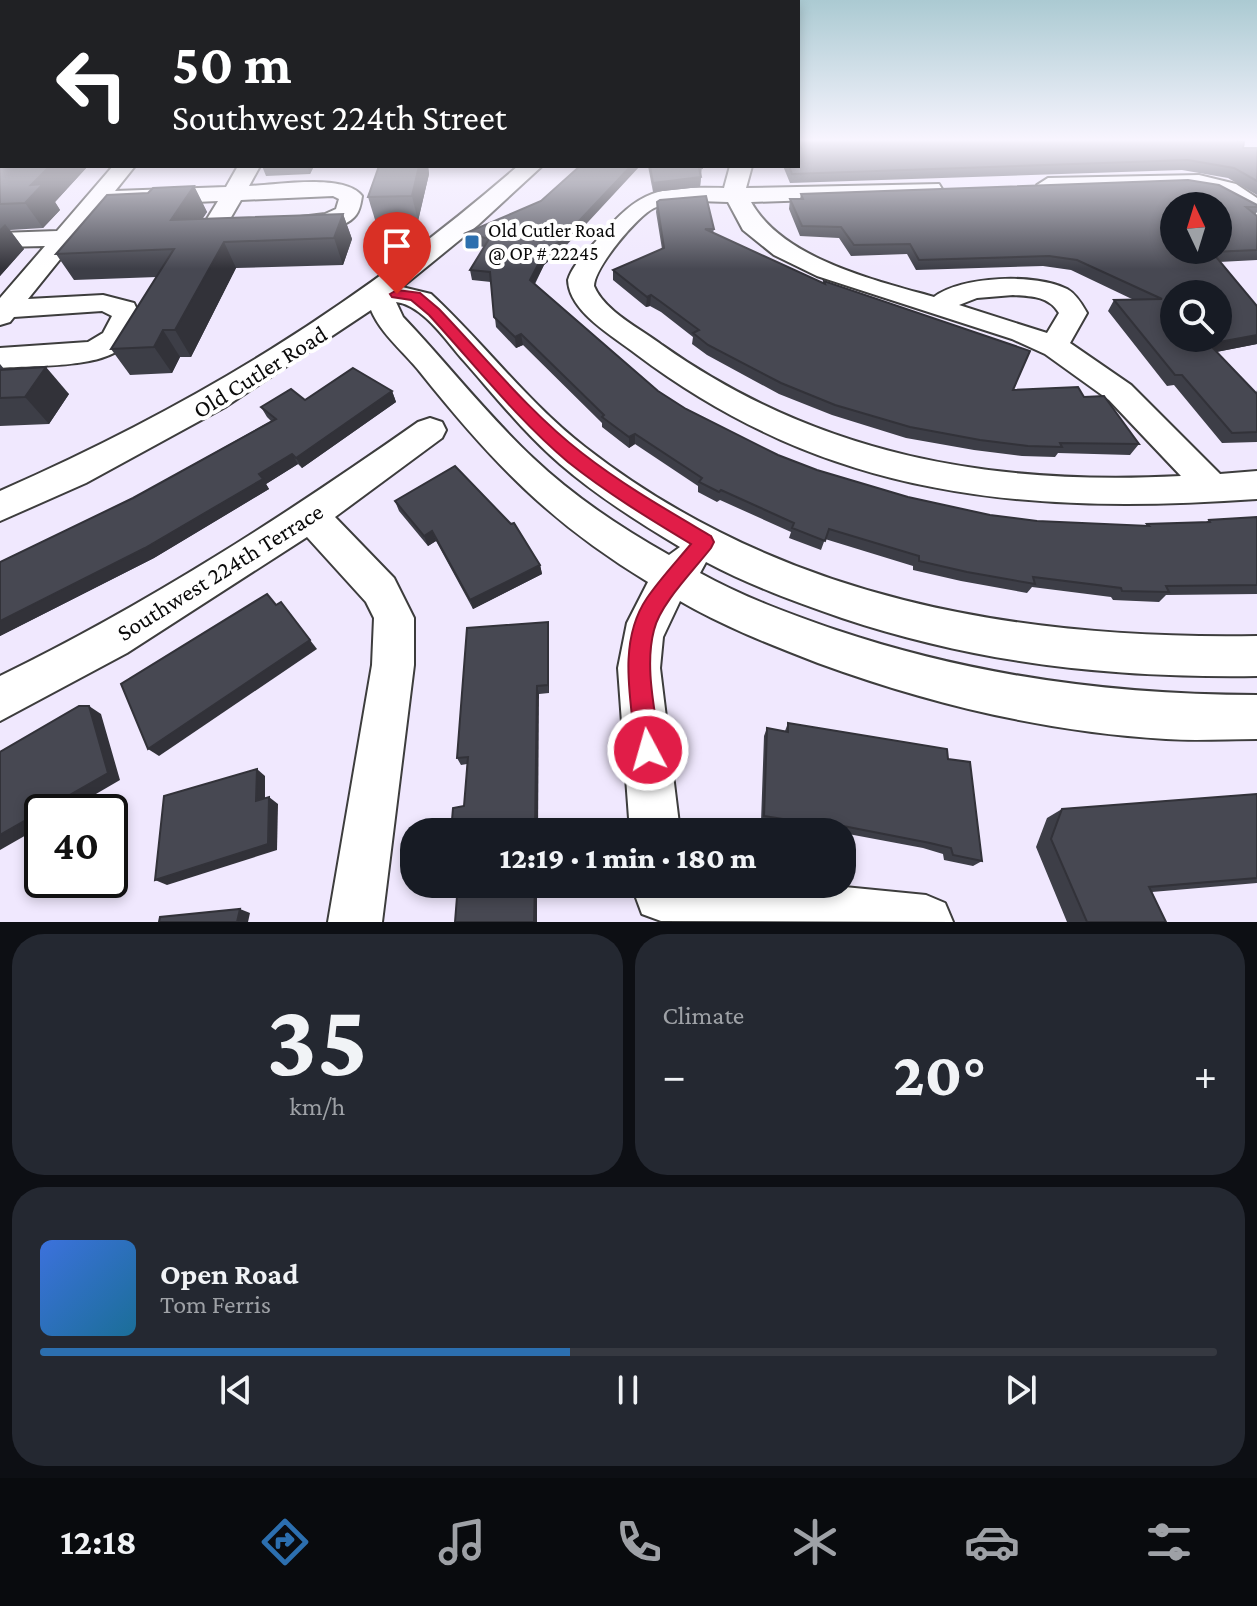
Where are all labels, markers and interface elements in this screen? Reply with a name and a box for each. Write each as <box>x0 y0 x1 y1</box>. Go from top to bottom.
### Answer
icon: left <box>40 32 144 136</box>
text: 50 m <box>172 33 292 95</box>
text: Southwest 224th Street <box>172 98 507 138</box>
north arrow <box>1160 192 1232 264</box>
map controls <box>1160 192 1232 352</box>
pin <box>363 212 431 294</box>
place label: Old Cutler Road @ OP # 22245 <box>488 219 616 265</box>
icon: arrive <box>375 224 419 268</box>
marker: Old Cutler Road @ OP # 22245 <box>463 233 481 251</box>
button: search <box>1160 280 1232 352</box>
street label: Old Cutler Road <box>188 319 332 424</box>
street label: Southwest 224th Terrace <box>112 497 328 646</box>
position arrow <box>606 708 690 792</box>
speed limit sign: 40 <box>24 794 128 898</box>
text: 12:19 · 1 min · 180 m <box>500 841 756 874</box>
text: 35 <box>266 982 368 1097</box>
text: Climate <box>663 1001 744 1030</box>
text: 20° <box>893 1041 986 1108</box>
text: − <box>663 1051 686 1099</box>
text: + <box>1194 1051 1217 1099</box>
text: km/h <box>289 1092 345 1121</box>
text: Open Road <box>160 1257 299 1290</box>
text: Tom Ferris <box>160 1290 271 1319</box>
icon: previous <box>214 1368 258 1412</box>
icon: pause <box>606 1368 650 1412</box>
icon: next <box>999 1368 1043 1412</box>
icon: directions <box>257 1514 313 1570</box>
icon: music <box>434 1514 490 1570</box>
icon: phone <box>611 1514 667 1570</box>
icon: climate <box>787 1514 843 1570</box>
icon: car <box>964 1514 1020 1570</box>
icon: filters <box>1141 1514 1197 1570</box>
text: 12:18 <box>60 1522 137 1562</box>

